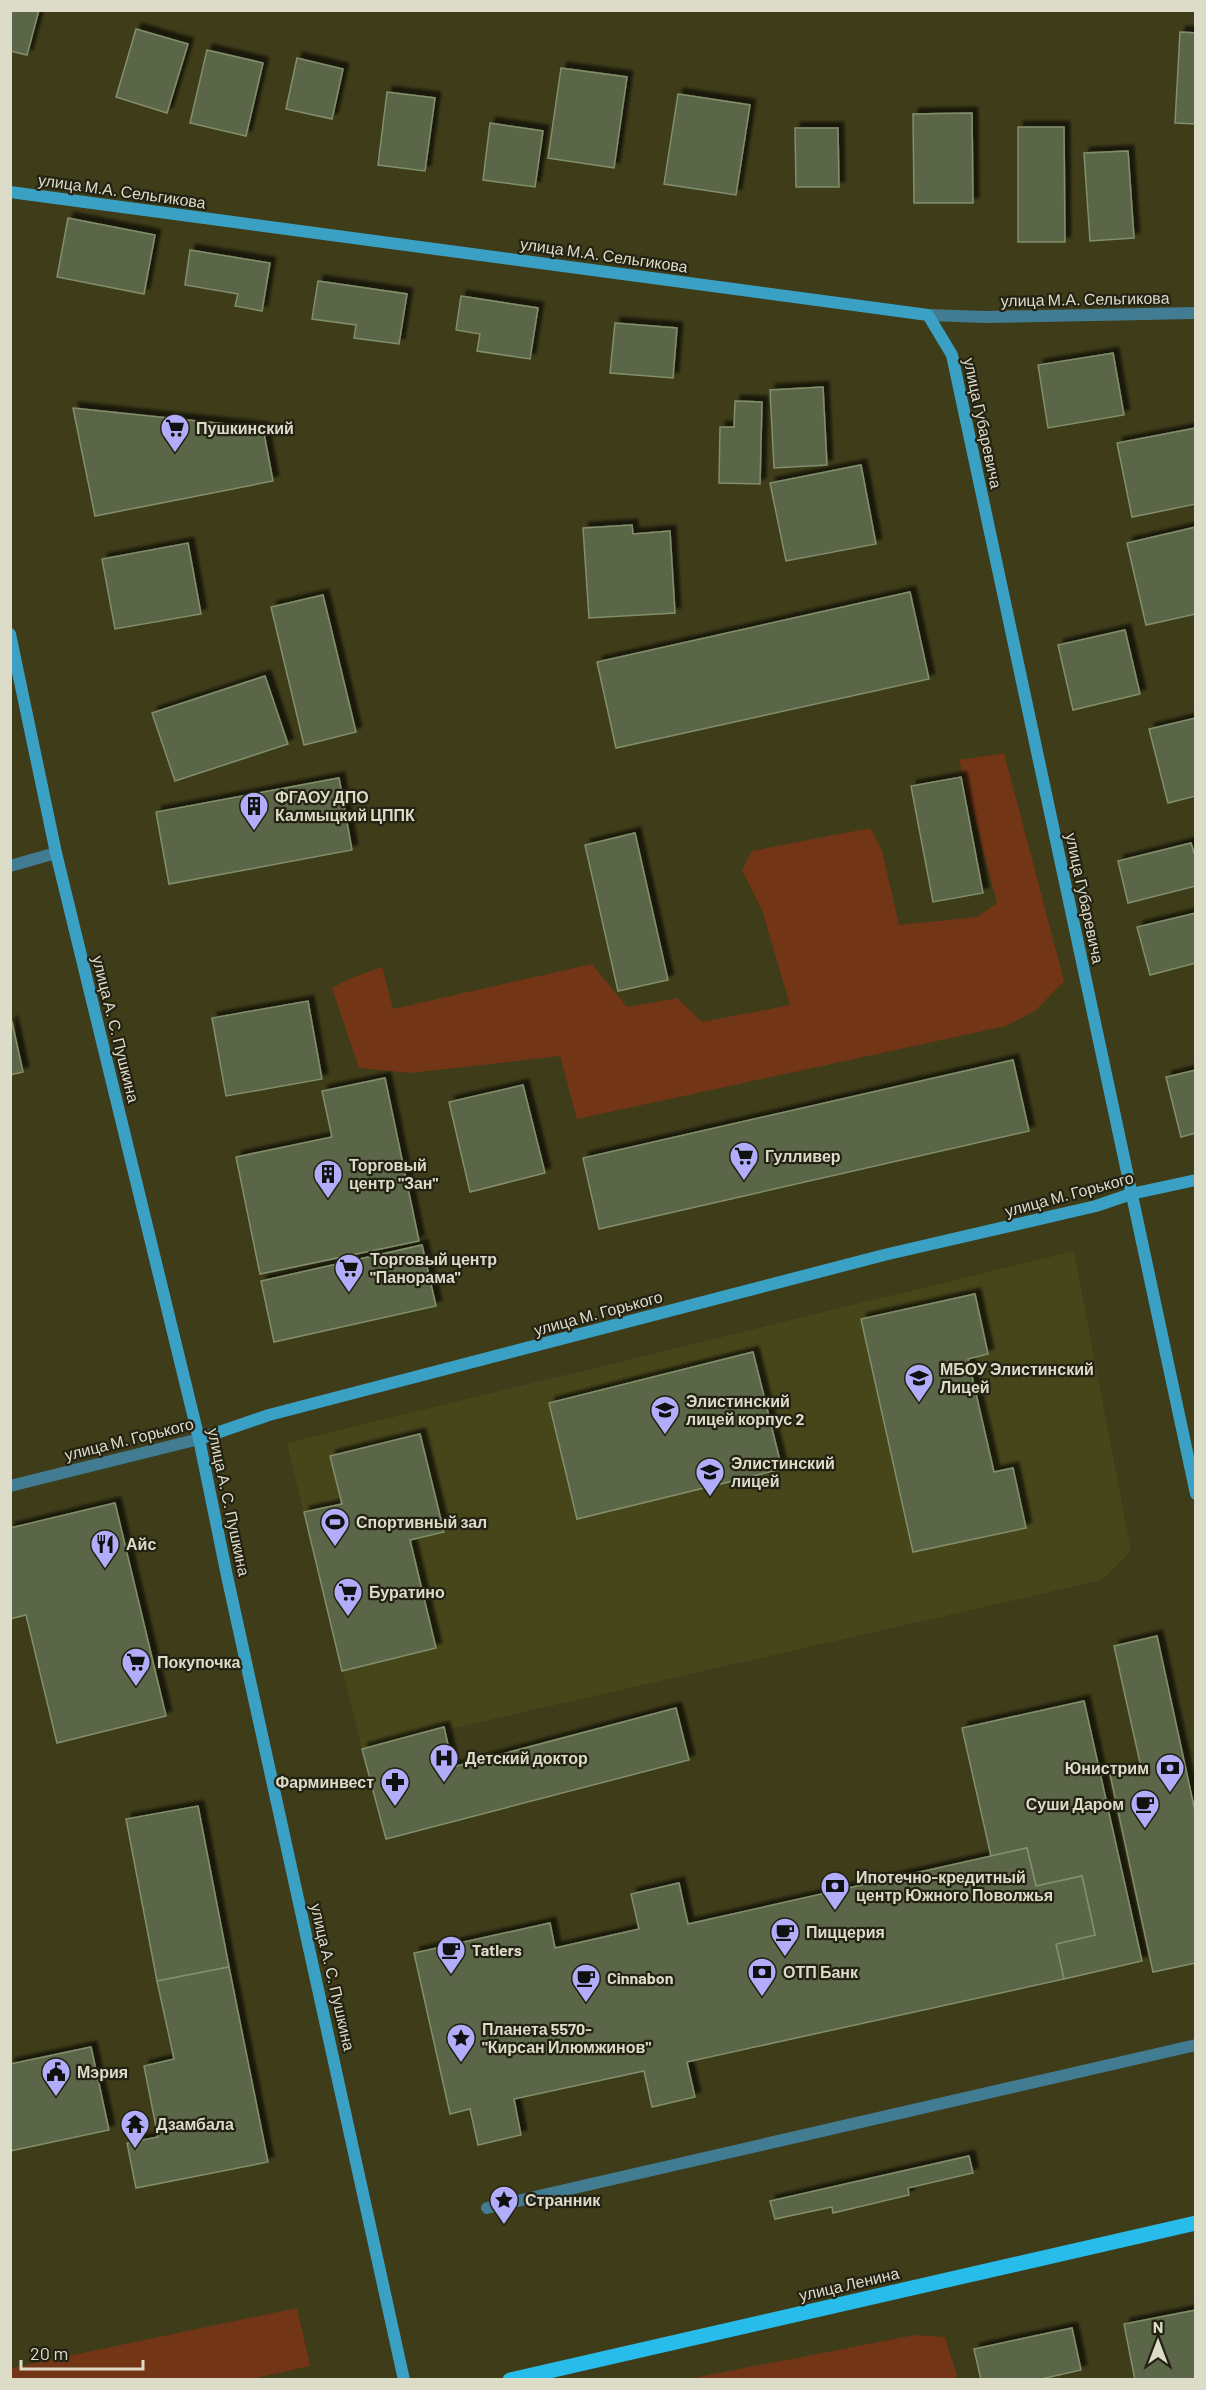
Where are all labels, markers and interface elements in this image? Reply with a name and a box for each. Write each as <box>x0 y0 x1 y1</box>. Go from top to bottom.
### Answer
street label: улица М.А. Сельгикова <box>37 169 207 212</box>
street label: улица М.А. Сельгикова <box>519 233 689 276</box>
street label: улица М.А. Сельгикова <box>1000 288 1170 309</box>
street label: улица Губаревича <box>960 356 1007 490</box>
supermarket icon: Пушкинский <box>159 412 191 454</box>
place label: Пушкинский <box>196 418 294 437</box>
place label: ФГАОУ ДПО Калмыцкий ЦППК <box>275 787 415 824</box>
building icon: ФГАОУ ДПО Калмыцкий ЦППК <box>238 790 270 832</box>
street label: улица Губаревича <box>1062 831 1109 965</box>
street label: улица А. С. Пушкина <box>89 953 144 1104</box>
supermarket icon: Гулливер <box>728 1140 760 1182</box>
place label: Гулливер <box>765 1146 841 1165</box>
place label: Торговый центр "Зан" <box>349 1155 439 1192</box>
building icon: Торговый центр "Зан" <box>312 1158 344 1200</box>
street label: улица М. Горького <box>1002 1167 1135 1220</box>
place label: Торговый центр "Панорама" <box>370 1249 497 1286</box>
supermarket icon: Торговый центр "Панорама" <box>333 1252 365 1294</box>
street label: улица М. Горького <box>531 1286 664 1339</box>
place label: МБОУ Элистинский Лицей <box>940 1359 1094 1396</box>
school or university icon: МБОУ Элистинский Лицей <box>903 1362 935 1404</box>
place label: Элистинский лицей корпус 2 <box>686 1391 804 1428</box>
school or university icon: Элистинский лицей корпус 2 <box>649 1394 681 1436</box>
street label: улица М. Горького <box>62 1413 195 1464</box>
street label: улица А. С. Пушкина <box>205 1426 254 1578</box>
place label: Элистинский лицей <box>731 1453 835 1490</box>
school or university icon: Элистинский лицей <box>694 1456 726 1498</box>
sports icon: Спортивный зал <box>319 1506 351 1548</box>
place label: Спортивный зал <box>356 1512 487 1531</box>
restaurant icon: Айс <box>89 1528 121 1570</box>
place label: Айс <box>126 1534 156 1553</box>
supermarket icon: Буратино <box>332 1576 364 1618</box>
place label: Буратино <box>369 1582 445 1601</box>
supermarket icon: Покупочка <box>120 1646 152 1688</box>
place label: Покупочка <box>157 1652 241 1671</box>
hospital icon: Детский доктор <box>428 1742 460 1784</box>
place label: Детский доктор <box>465 1748 588 1767</box>
bank icon: Юнистрим <box>1154 1752 1186 1794</box>
place label: Юнистрим <box>1065 1758 1149 1777</box>
pharmacy icon: Фарминвест <box>379 1766 411 1808</box>
place label: Фарминвест <box>276 1772 374 1791</box>
cafe icon: Суши Даром <box>1129 1788 1161 1830</box>
place label: Суши Даром <box>1026 1794 1124 1813</box>
place label: Ипотечно-кредитный центр Южного Поволжья <box>856 1867 1053 1904</box>
bank icon: Ипотечно-кредитный центр Южного Поволжья <box>819 1870 851 1912</box>
street label: улица А. С. Пушкина <box>307 1901 360 2053</box>
cafe icon: Пиццерия <box>769 1916 801 1958</box>
place label: Пиццерия <box>806 1922 885 1941</box>
cafe icon: Tatlers <box>435 1934 467 1976</box>
place label: Tatlers <box>472 1940 522 1959</box>
bank icon: ОТП Банк <box>746 1956 778 1998</box>
cafe icon: Cinnabon <box>570 1962 602 2004</box>
place label: ОТП Банк <box>783 1962 859 1981</box>
place label: Cinnabon <box>607 1968 673 1987</box>
place label: Планета 5570- "Кирсан Илюмжинов" <box>482 2019 651 2056</box>
place icon: Планета 5570- "Кирсан Илюмжинов" <box>445 2022 477 2064</box>
public building icon: Мэрия <box>40 2056 72 2098</box>
place label: Мэрия <box>77 2062 128 2081</box>
temple icon: Дзамбала <box>119 2108 151 2150</box>
place label: Дзамбала <box>156 2114 234 2133</box>
place icon: Странник <box>488 2184 520 2226</box>
place label: Странник <box>525 2190 601 2209</box>
street label: улица Ленина <box>797 2263 901 2304</box>
north arrow <box>1128 2312 1188 2372</box>
text: N <box>1153 2317 1163 2336</box>
scale bar <box>21 2333 142 2371</box>
text: 20 m <box>30 2342 68 2364</box>

